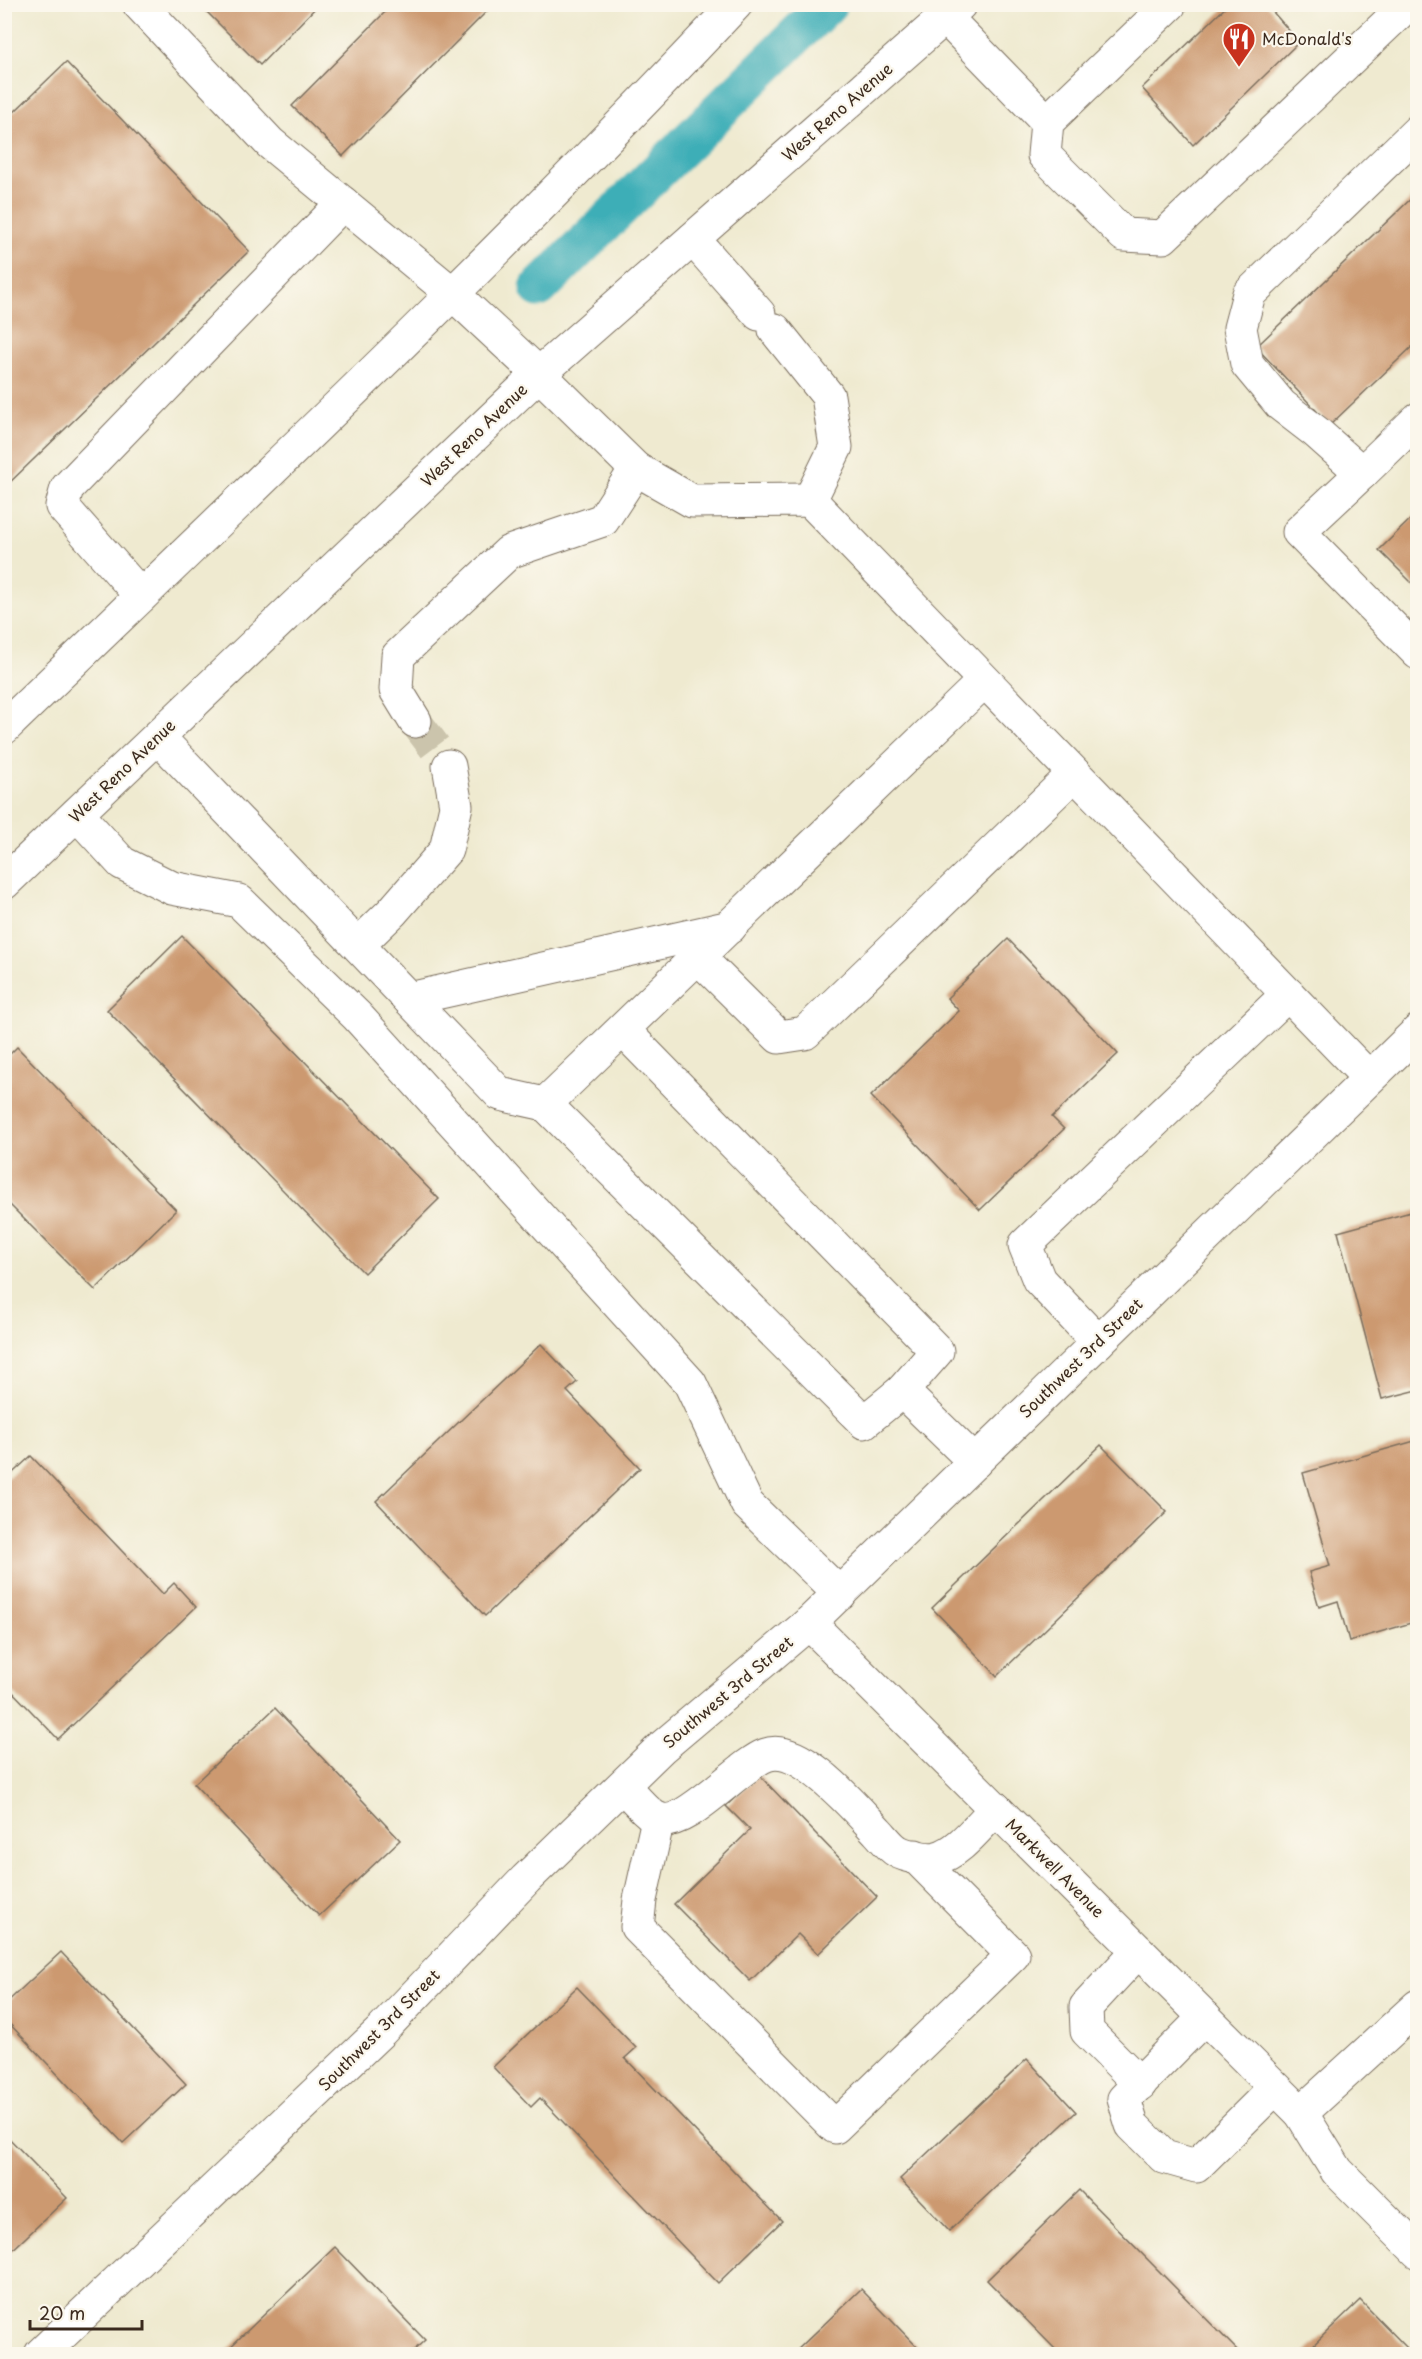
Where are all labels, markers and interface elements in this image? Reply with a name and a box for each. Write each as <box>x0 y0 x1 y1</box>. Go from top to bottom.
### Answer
restaurant icon: McDonald's <box>1221 21 1257 68</box>
place label: McDonald's <box>1262 26 1352 50</box>
street label: West Reno Avenue <box>776 56 897 166</box>
street label: West Reno Avenue <box>415 377 532 492</box>
street label: West Reno Avenue <box>63 713 180 828</box>
street label: Southwest 3rd Street <box>1013 1292 1148 1423</box>
street label: Southwest 3rd Street <box>657 1629 798 1753</box>
street label: Markwell Avenue <box>1001 1812 1111 1922</box>
street label: Southwest 3rd Street <box>312 1963 445 2096</box>
scale bar <box>30 2293 142 2331</box>
text: 20 m <box>39 2299 85 2326</box>

